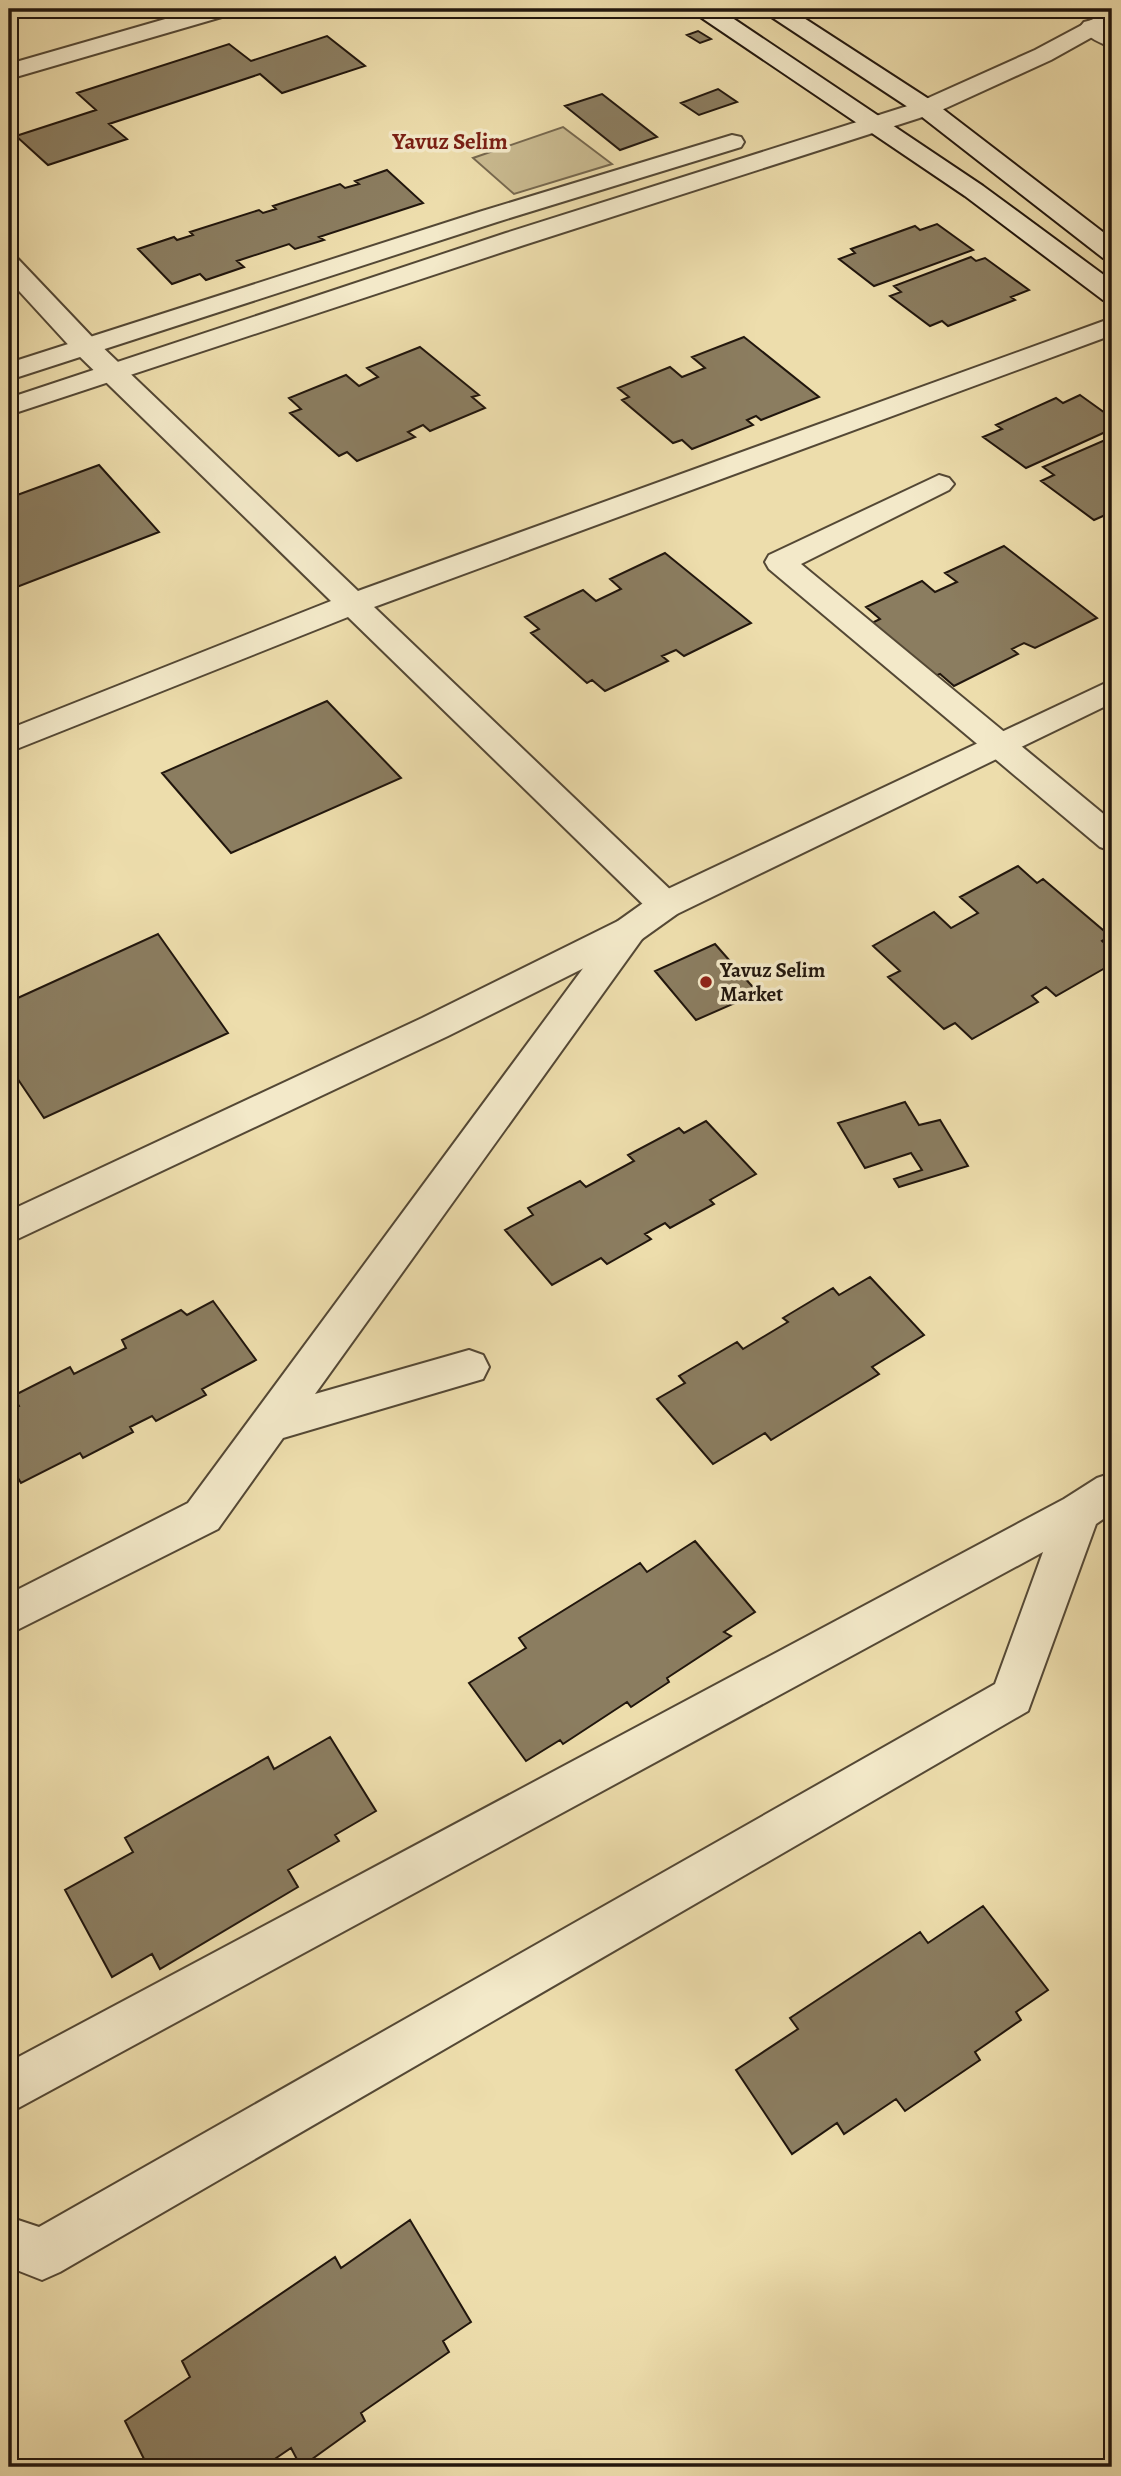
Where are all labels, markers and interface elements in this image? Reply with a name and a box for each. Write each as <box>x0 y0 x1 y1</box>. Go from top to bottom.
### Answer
district label: Yavuz Selim <box>391 126 508 157</box>
place label: Yavuz Selim Market <box>719 956 826 1008</box>
marker: Yavuz Selim Market <box>698 974 714 990</box>

